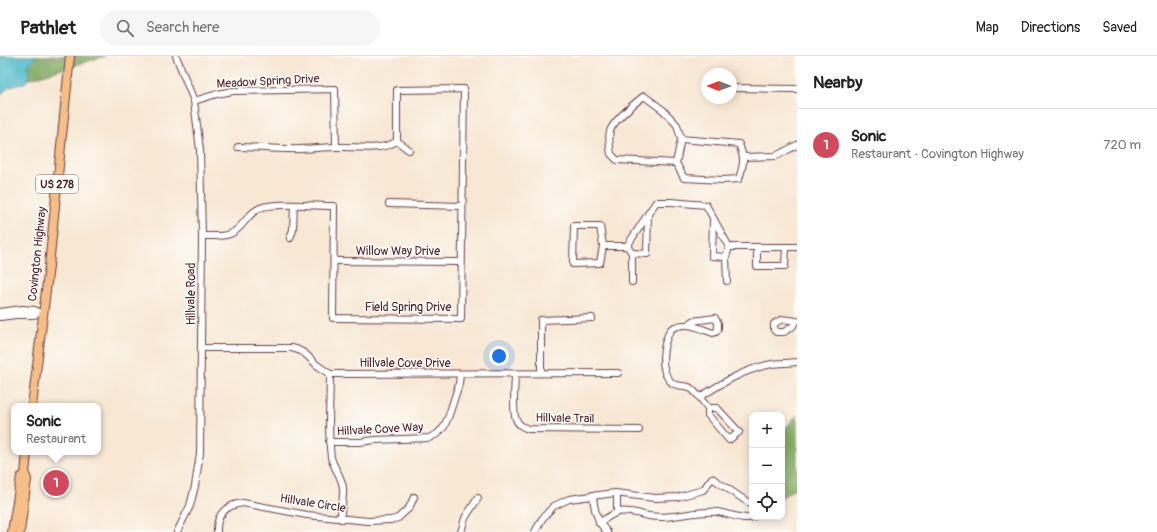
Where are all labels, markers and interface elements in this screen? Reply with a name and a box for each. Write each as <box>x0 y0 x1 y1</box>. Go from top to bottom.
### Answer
search box <box>100 10 380 46</box>
text: Pathlet <box>20 16 76 40</box>
icon: search <box>114 17 136 39</box>
text: Search here <box>146 18 219 37</box>
text: Map <box>976 19 999 36</box>
text: Directions <box>1021 19 1080 36</box>
text: Saved <box>1102 19 1137 36</box>
north arrow <box>701 68 737 104</box>
street label: Meadow Spring Drive <box>216 71 320 92</box>
text: Nearby <box>813 72 862 93</box>
text: Sonic <box>851 127 886 146</box>
text: 1 <box>823 137 829 153</box>
text: 720 m <box>1104 137 1141 153</box>
text: Restaurant · Covington Highway <box>851 146 1024 162</box>
road number: US 278 <box>36 175 78 193</box>
street label: Covington Highway <box>25 206 50 302</box>
street label: Willow Way Drive <box>356 244 440 259</box>
street label: Hillvale Road <box>184 263 199 325</box>
street label: Field Spring Drive <box>365 300 451 315</box>
your location <box>489 346 509 366</box>
street label: Hillvale Cove Drive <box>359 356 451 371</box>
popup <box>11 403 101 455</box>
street label: Hillvale Trail <box>535 410 595 427</box>
text: Sonic <box>26 412 61 431</box>
map controls <box>749 412 785 520</box>
button: + <box>749 412 785 448</box>
street label: Hillvale Cove Way <box>336 420 424 439</box>
text: Restaurant <box>26 431 86 447</box>
button: − <box>749 448 785 484</box>
pin: 1 <box>43 468 69 498</box>
button: locate <box>749 484 785 520</box>
street label: Hillvale Circle <box>279 491 347 516</box>

